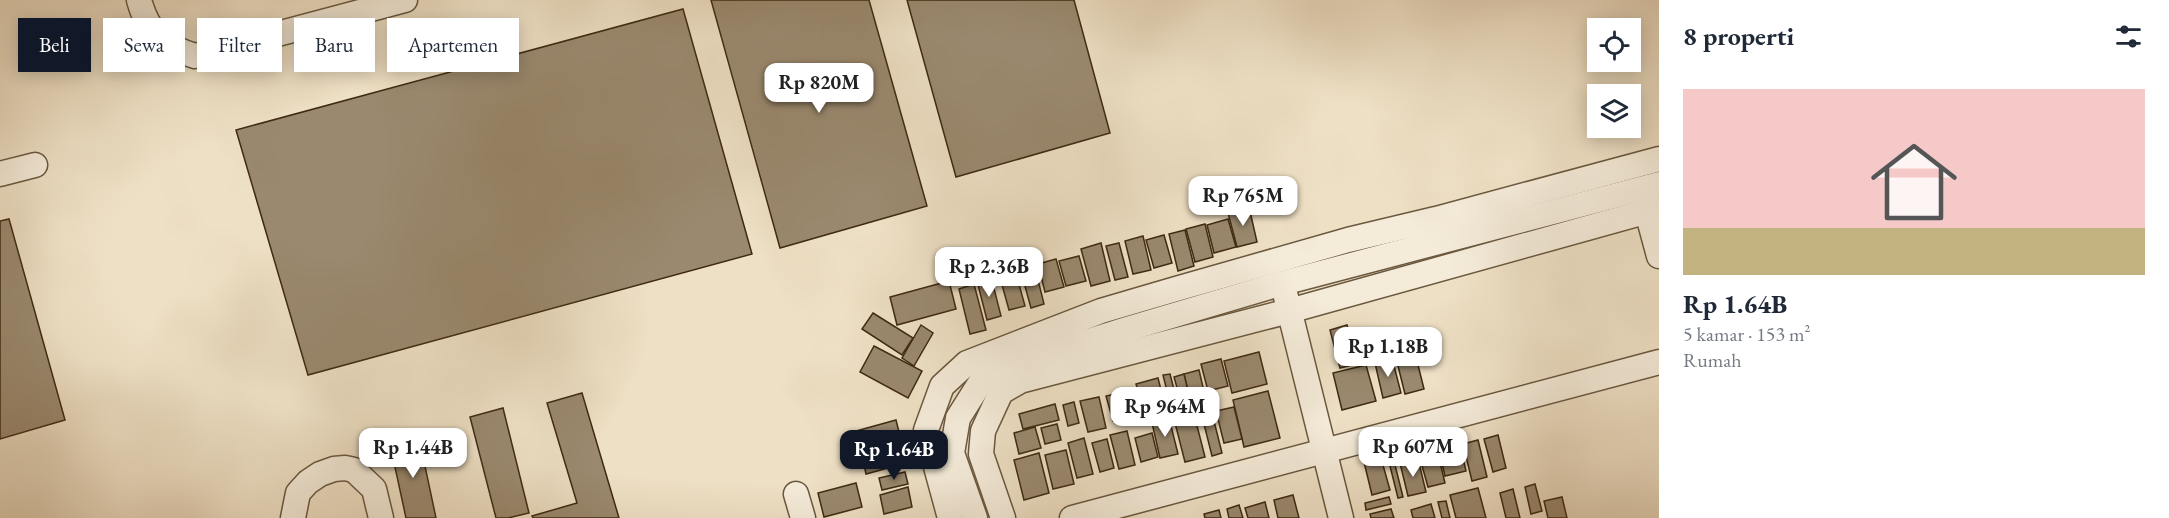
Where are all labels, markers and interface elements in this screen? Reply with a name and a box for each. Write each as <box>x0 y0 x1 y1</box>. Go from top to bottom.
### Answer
chip: Beli <box>18 18 91 72</box>
chip: Sewa <box>103 18 185 72</box>
chip: Filter <box>197 18 282 72</box>
chip: Baru <box>294 18 375 72</box>
chip: Apartemen <box>387 18 519 72</box>
map controls <box>1587 18 1641 138</box>
button: locate <box>1587 18 1641 72</box>
text: 8 properti <box>1683 19 1794 53</box>
icon: filters <box>2112 20 2145 53</box>
pin: Rp 820M <box>764 63 874 114</box>
text: Rp 820M <box>778 69 860 95</box>
button: layers <box>1587 84 1641 138</box>
icon: home <box>1860 128 1968 236</box>
pin: Rp 765M <box>1188 176 1298 227</box>
text: Rp 765M <box>1202 182 1284 208</box>
pin: Rp 2.36B <box>927 247 1051 298</box>
text: Rp 2.36B <box>949 253 1029 279</box>
text: Rp 1.64B <box>1683 287 1787 321</box>
text: 5 kamar · 153 m² <box>1683 321 1811 347</box>
pin: Rp 1.18B <box>1326 327 1450 378</box>
text: Rp 1.18B <box>1348 333 1428 359</box>
text: Rumah <box>1683 347 1742 373</box>
pin: Rp 964M <box>1110 387 1220 438</box>
text: Rp 964M <box>1124 393 1206 419</box>
pin: Rp 607M <box>1358 427 1468 478</box>
pin: Rp 1.44B <box>351 428 475 479</box>
pin: Rp 1.64B <box>832 430 956 481</box>
text: Rp 607M <box>1372 433 1454 459</box>
text: Rp 1.44B <box>373 434 453 460</box>
text: Rp 1.64B <box>854 436 934 462</box>

